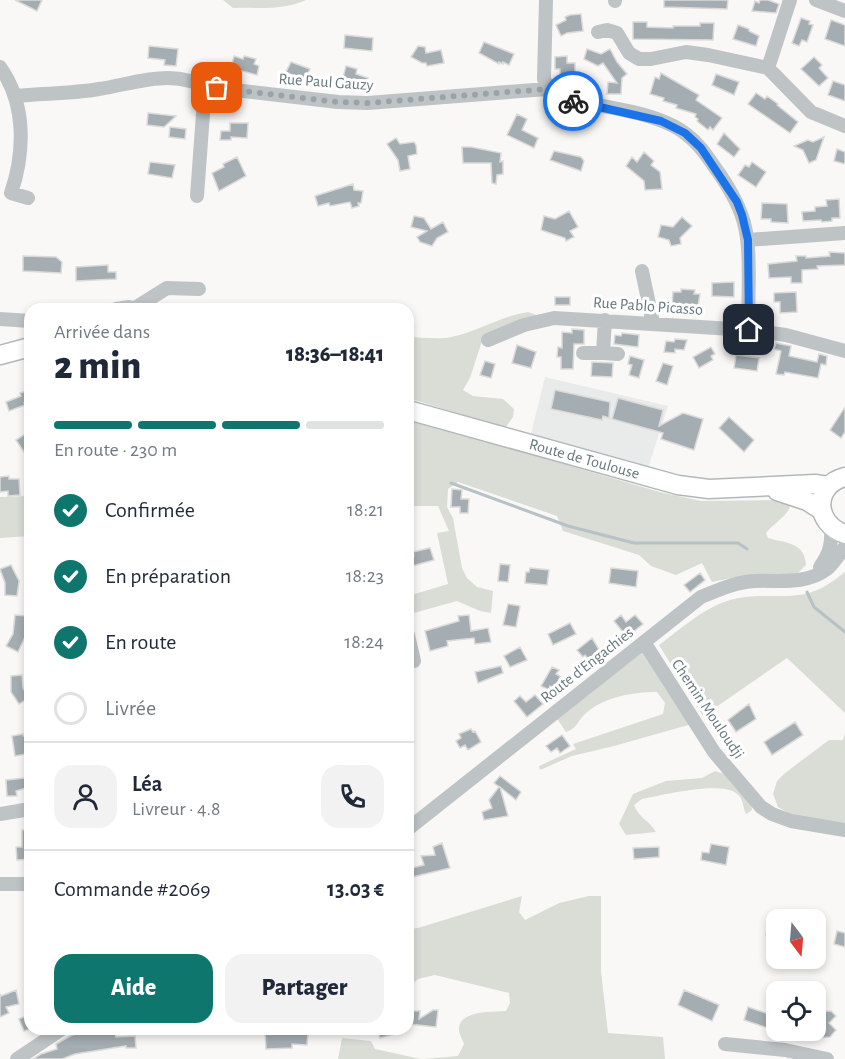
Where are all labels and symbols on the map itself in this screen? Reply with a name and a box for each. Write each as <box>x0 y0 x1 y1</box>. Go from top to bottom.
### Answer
pin <box>191 62 242 113</box>
street label: Rue Paul Gauzy <box>278 71 374 94</box>
courier <box>543 71 603 131</box>
street label: Rue Pablo Picasso <box>593 294 704 318</box>
pin <box>723 304 774 355</box>
street label: Route de Toulouse <box>527 436 641 482</box>
street label: Route d'Engachies <box>538 624 636 706</box>
street label: Chemin Mouloudji <box>668 656 747 762</box>
north arrow <box>766 909 826 969</box>

